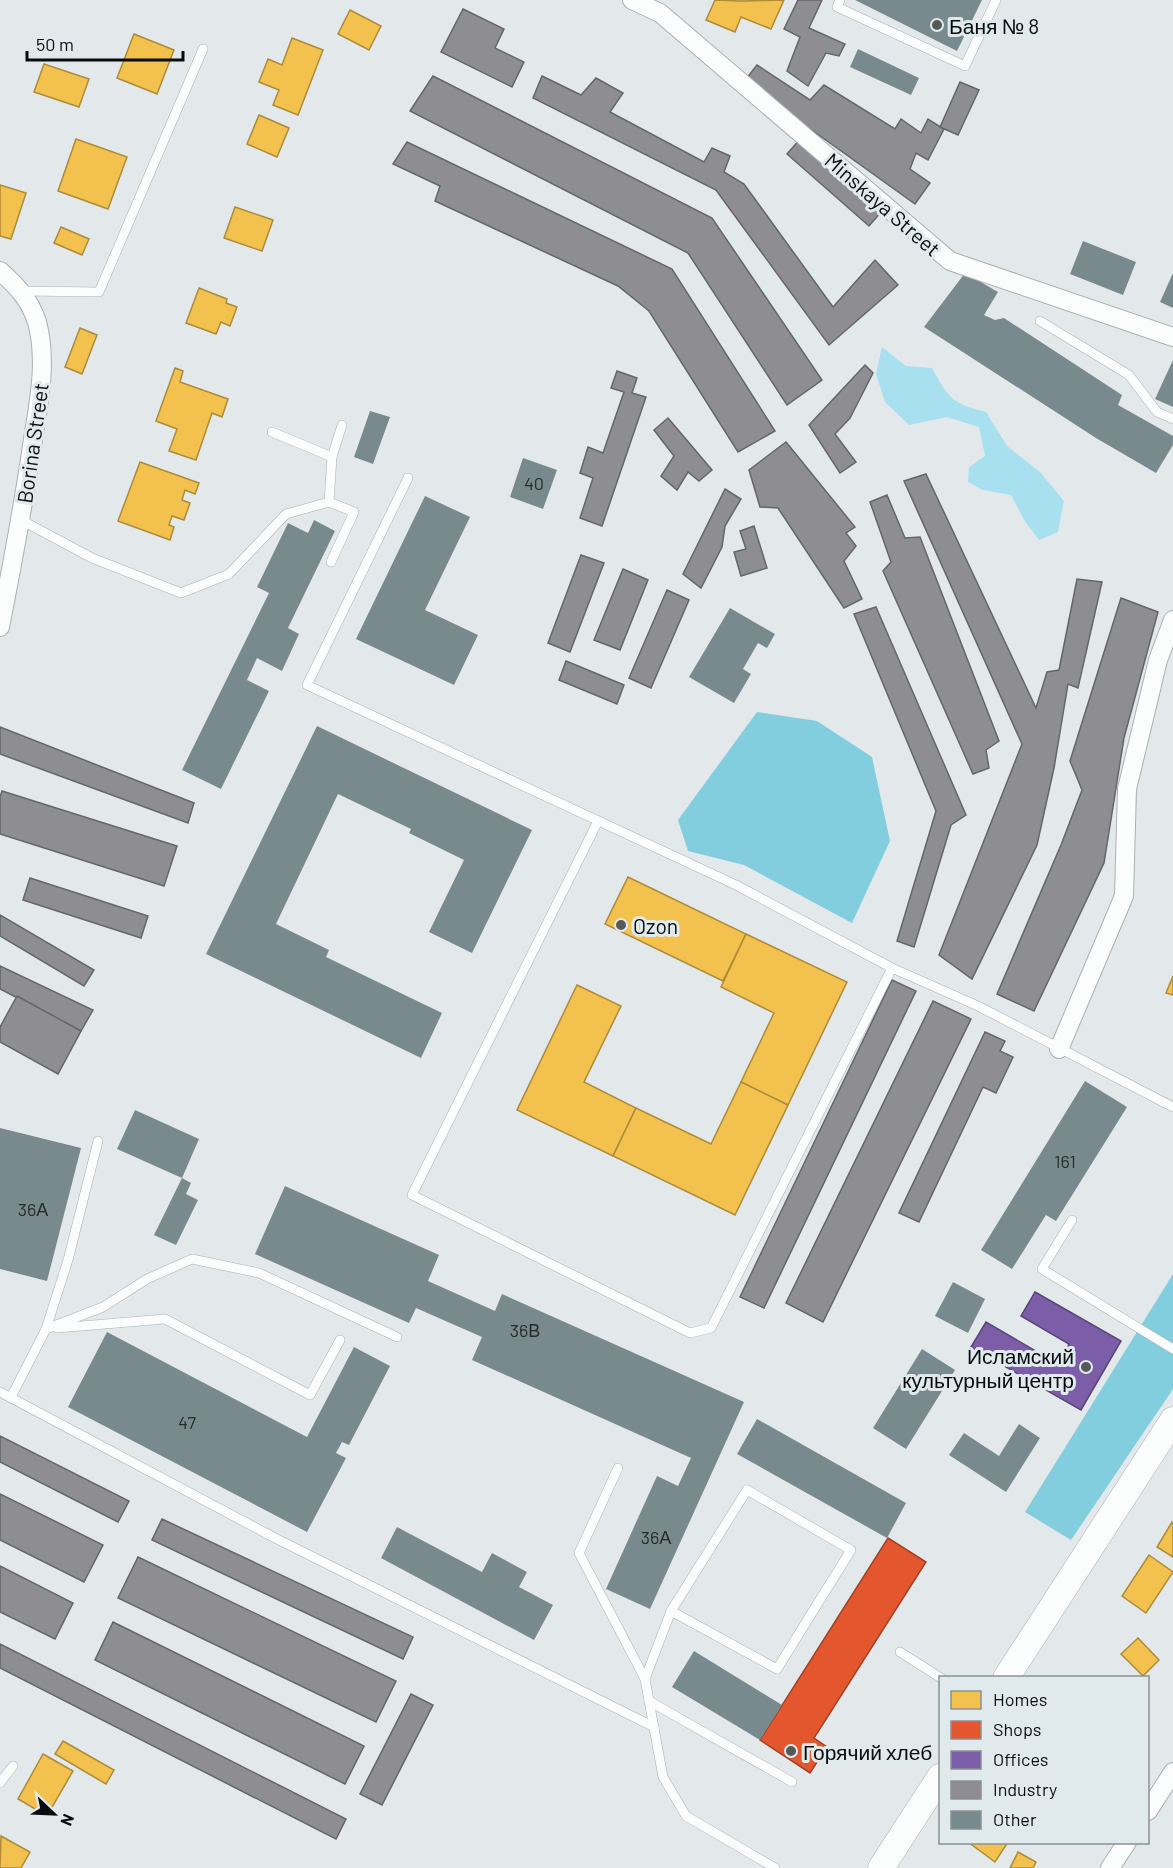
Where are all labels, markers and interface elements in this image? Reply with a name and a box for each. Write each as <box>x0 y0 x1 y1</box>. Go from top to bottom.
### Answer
place label: Баня № 8 <box>949 13 1039 38</box>
marker: Баня № 8 <box>930 18 944 32</box>
scale bar <box>27 24 183 62</box>
text: 50 m <box>36 33 74 55</box>
street label: Minskaya Street <box>820 147 946 261</box>
street label: Borina Street <box>11 381 53 505</box>
house number: 40 <box>524 472 544 494</box>
place label: Ozon <box>633 913 678 938</box>
marker: Ozon <box>614 918 628 932</box>
house number: 161 <box>1054 1150 1076 1172</box>
house number: 36А <box>18 1198 48 1220</box>
house number: 36В <box>510 1319 540 1341</box>
place label: Исламский культурный центр <box>902 1343 1074 1392</box>
marker: Исламский культурный центр <box>1079 1360 1093 1374</box>
house number: 47 <box>178 1411 196 1433</box>
house number: 36А <box>641 1526 671 1548</box>
legend <box>939 1676 1149 1844</box>
text: Homes <box>993 1688 1047 1710</box>
text: Shops <box>993 1718 1042 1740</box>
place label: Горячий хлеб <box>803 1739 932 1764</box>
marker: Горячий хлеб <box>784 1744 798 1758</box>
text: Offices <box>993 1748 1049 1770</box>
text: Industry <box>993 1778 1057 1800</box>
north arrow <box>24 1784 84 1844</box>
text: Other <box>993 1808 1037 1830</box>
text: N <box>57 1811 79 1829</box>

